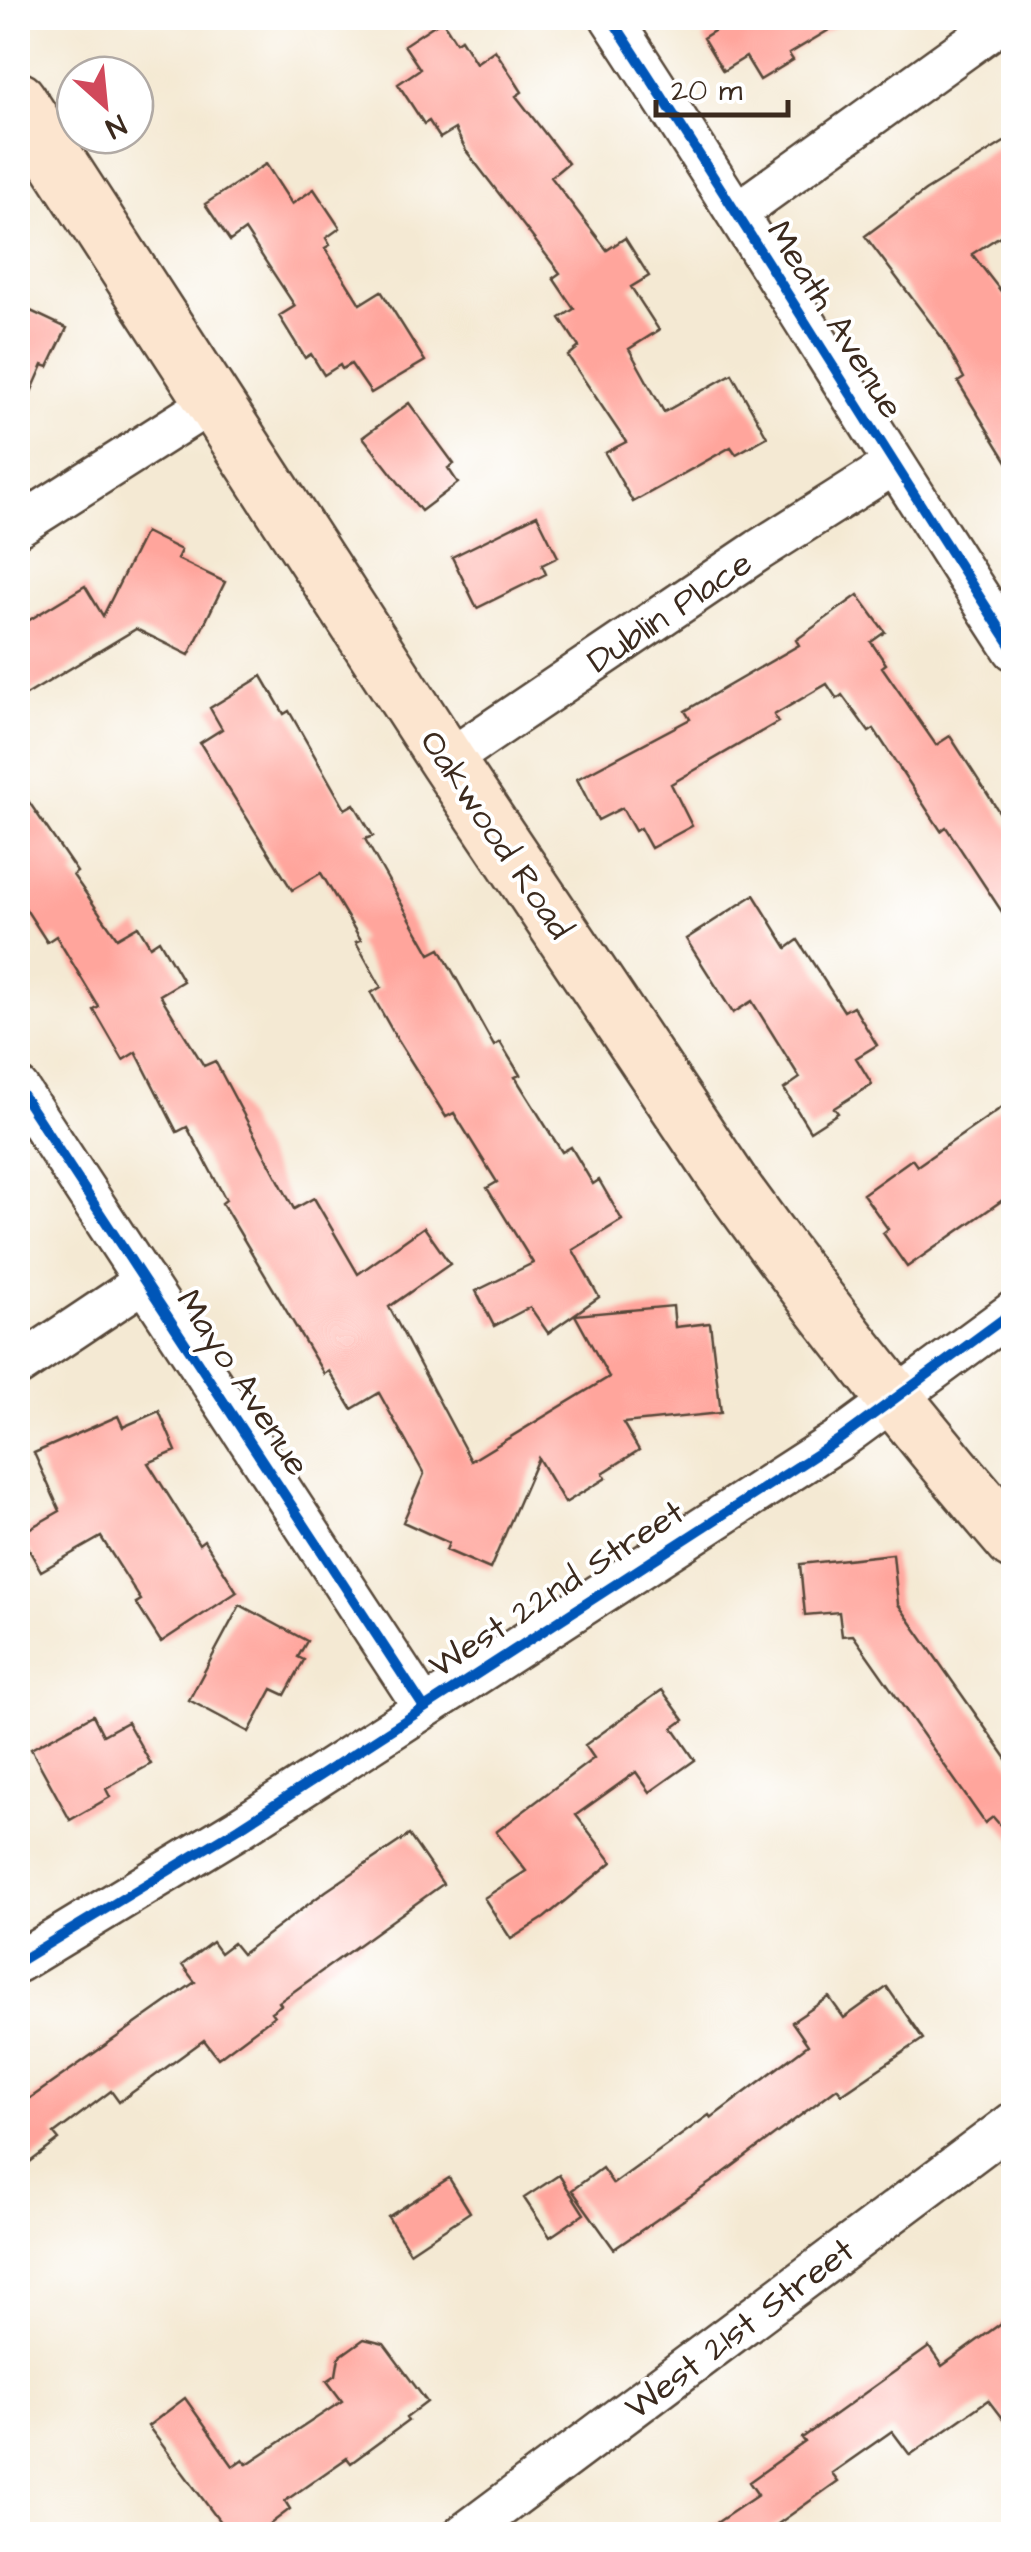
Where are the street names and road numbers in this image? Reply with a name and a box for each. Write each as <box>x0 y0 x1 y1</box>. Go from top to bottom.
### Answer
street label: Meath Avenue <box>754 211 915 428</box>
street label: Dublin Place <box>578 539 762 685</box>
street label: Oakwood Road <box>408 721 584 949</box>
street label: Mayo Avenue <box>163 1280 321 1486</box>
street label: West 22nd Street <box>420 1488 694 1690</box>
street label: West 21st Street <box>615 2227 865 2432</box>

